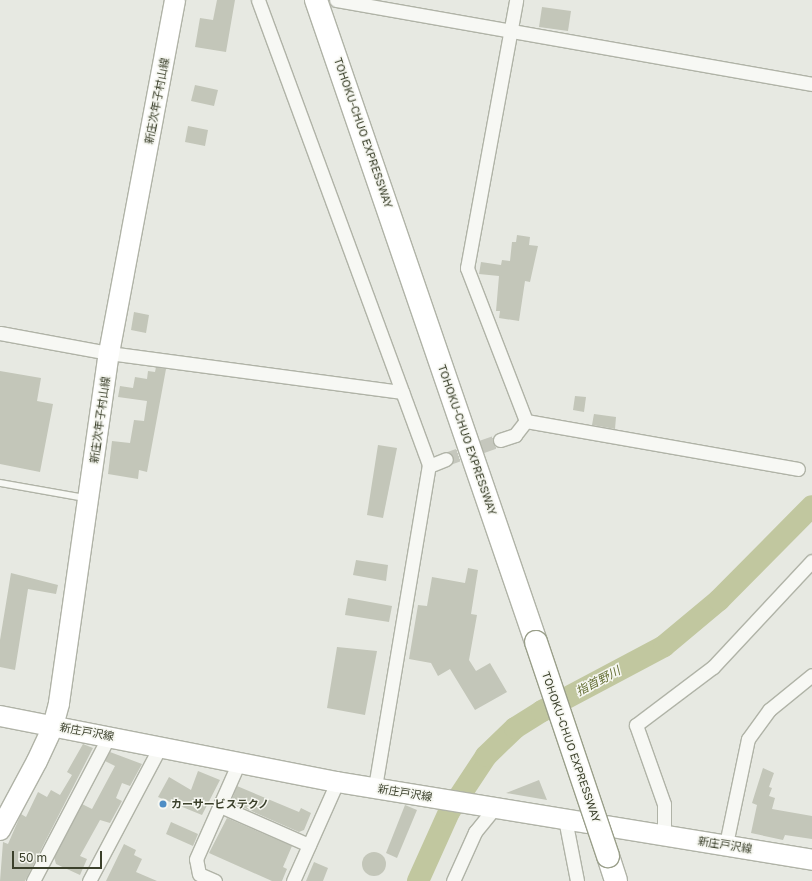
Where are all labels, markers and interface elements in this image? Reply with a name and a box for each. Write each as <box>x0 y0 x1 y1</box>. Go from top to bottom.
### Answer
street label: TOHOKU-CHUO EXPRESSWAY <box>331 56 395 210</box>
street label: 新庄次年子村山線 <box>142 57 172 145</box>
street label: TOHOKU-CHUO EXPRESSWAY <box>435 363 499 517</box>
street label: 新庄次年子村山線 <box>87 376 113 464</box>
water label: 指首野川 <box>573 663 623 699</box>
street label: TOHOKU-CHUO EXPRESSWAY <box>539 670 603 824</box>
street label: 新庄戸沢線 <box>59 721 115 743</box>
street label: 新庄戸沢線 <box>377 782 433 804</box>
place label: カーサービステクノ <box>171 797 270 811</box>
marker: カーサービステクノ <box>158 799 168 809</box>
street label: 新庄戸沢線 <box>697 834 753 856</box>
scale bar <box>14 843 104 869</box>
text: 50 m <box>19 850 47 865</box>

